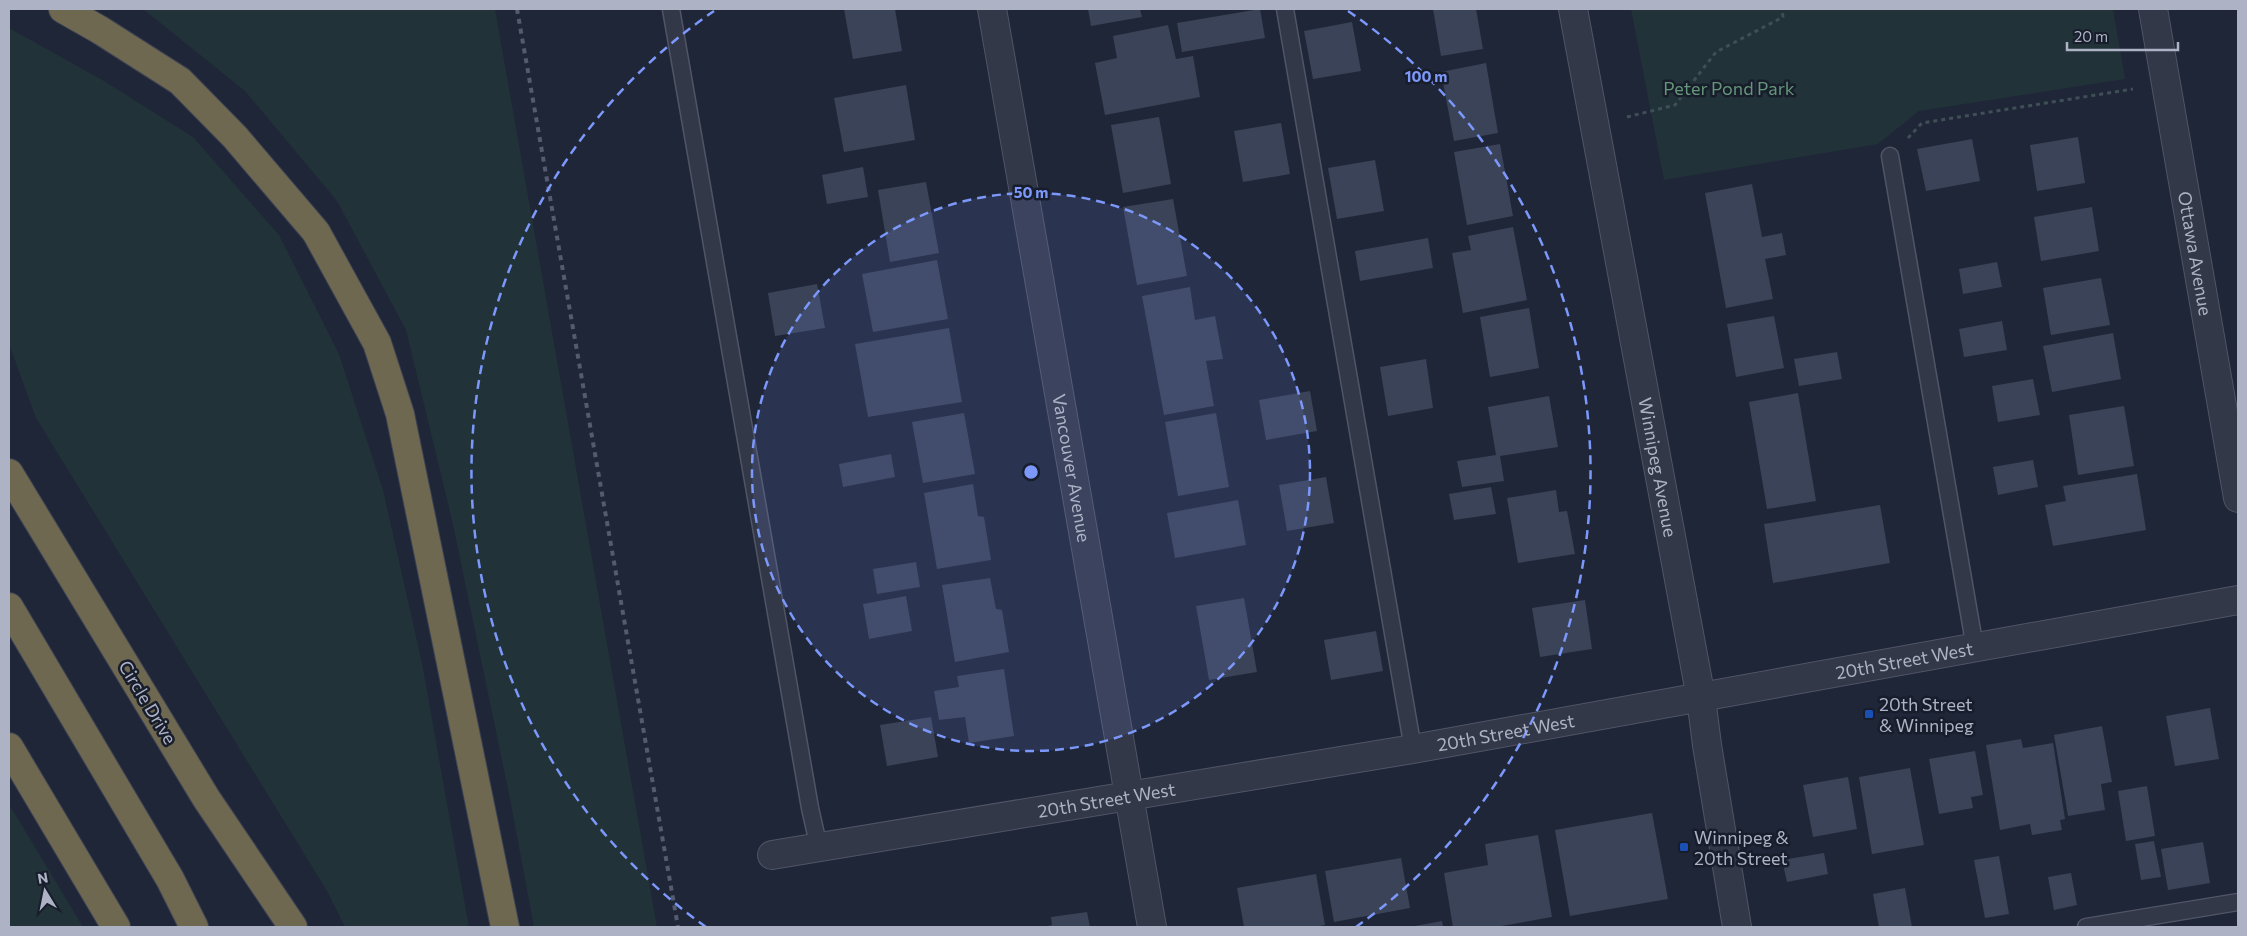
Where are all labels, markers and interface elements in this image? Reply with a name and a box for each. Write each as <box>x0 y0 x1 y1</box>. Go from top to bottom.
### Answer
scale bar <box>2067 20 2178 52</box>
text: 20 m <box>2074 27 2108 45</box>
text: 100 m <box>1405 67 1447 85</box>
park label: Peter Pond Park <box>1663 77 1795 99</box>
text: 50 m <box>1014 183 1048 201</box>
street label: Ottawa Avenue <box>2174 189 2217 317</box>
street label: Vancouver Avenue <box>1048 392 1096 544</box>
street label: Winnipeg Avenue <box>1634 395 1682 539</box>
centre of rings <box>1022 463 1040 481</box>
street label: 20th Street West <box>1834 637 1975 683</box>
street label: Circle Drive <box>114 656 182 748</box>
place label: 20th Street & Winnipeg <box>1879 693 1974 736</box>
marker: 20th Street & Winnipeg <box>1863 708 1875 720</box>
street label: 20th Street West <box>1435 709 1576 755</box>
street label: 20th Street West <box>1036 777 1177 822</box>
place label: Winnipeg & 20th Street <box>1694 826 1789 869</box>
marker: Winnipeg & 20th Street <box>1678 841 1690 853</box>
north arrow <box>20 866 70 916</box>
text: N <box>36 868 49 887</box>

